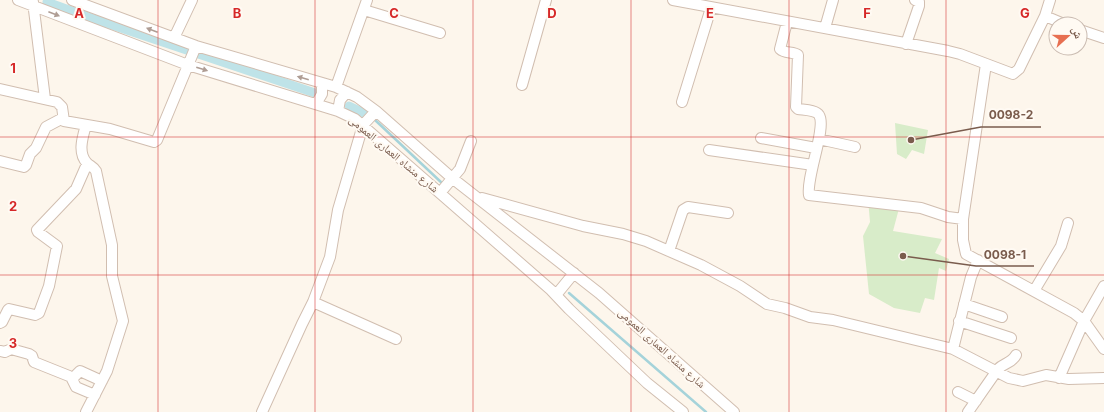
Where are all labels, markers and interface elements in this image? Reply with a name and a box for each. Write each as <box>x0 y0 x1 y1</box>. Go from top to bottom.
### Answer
text: A <box>74 5 84 21</box>
text: B <box>233 5 242 21</box>
text: C <box>389 5 399 21</box>
text: D <box>547 5 557 21</box>
text: E <box>706 5 714 21</box>
text: F <box>863 5 871 21</box>
text: G <box>1020 5 1030 21</box>
one-way arrow <box>49 12 61 18</box>
north arrow <box>1048 16 1088 56</box>
text: ش <box>1068 24 1086 41</box>
one-way arrow <box>146 27 158 33</box>
text: 1 <box>10 60 16 76</box>
one-way arrow <box>196 66 208 72</box>
one-way arrow <box>297 75 309 81</box>
callout: 0098-2 <box>981 103 1041 127</box>
text: 0098-2 <box>989 107 1033 122</box>
street label: شارع منشاه العمارى العمومى <box>346 112 442 196</box>
text: 2 <box>9 198 17 214</box>
callout: 0098-1 <box>976 242 1034 266</box>
text: 0098-1 <box>984 247 1026 262</box>
street label: شارع منشاه العمارى العمومى <box>615 305 709 391</box>
text: 3 <box>9 335 17 351</box>

